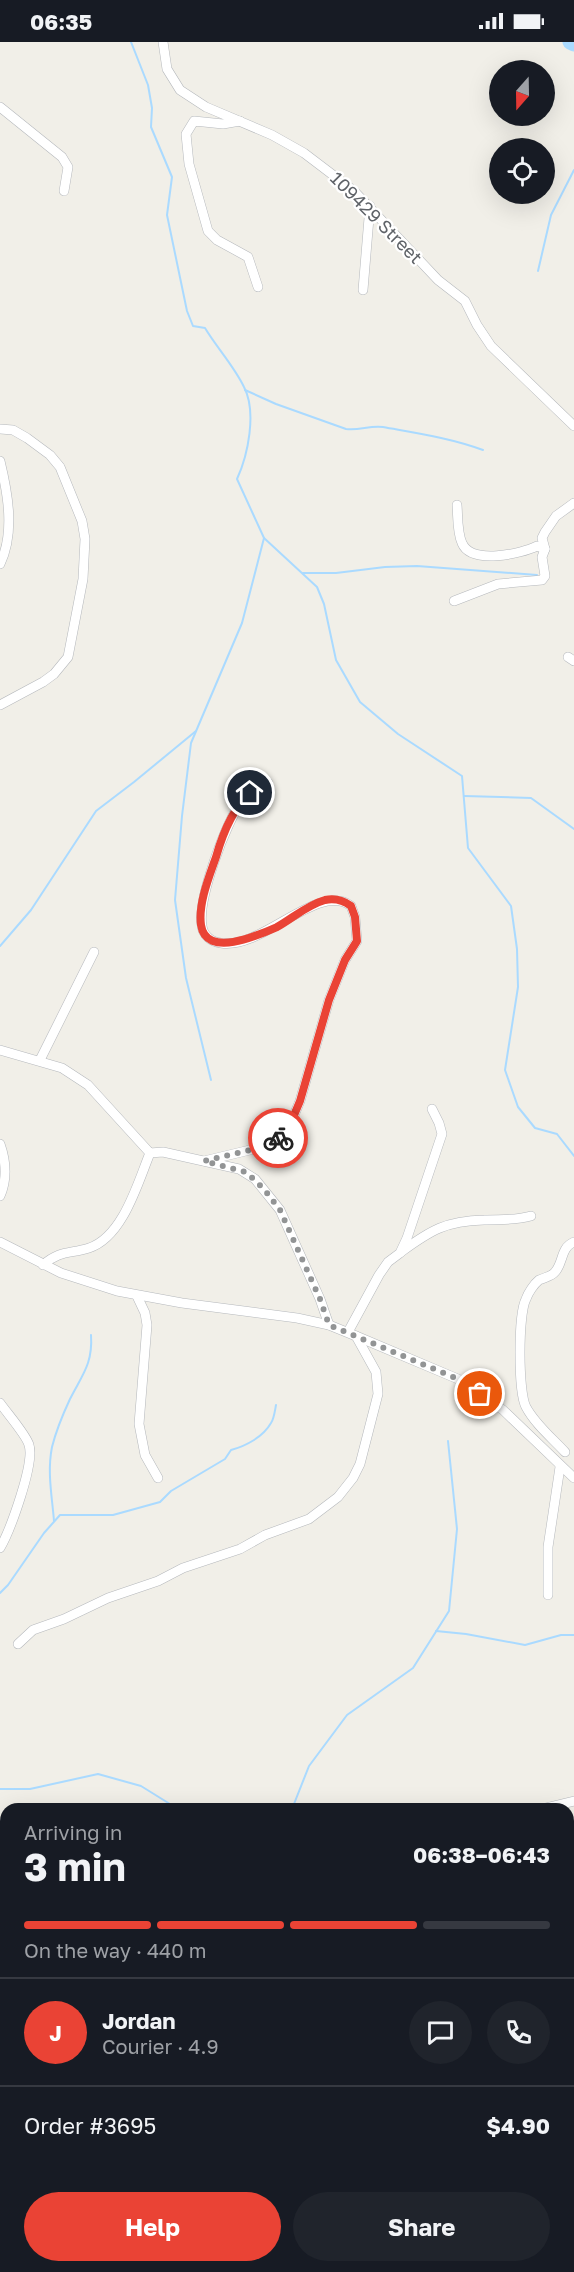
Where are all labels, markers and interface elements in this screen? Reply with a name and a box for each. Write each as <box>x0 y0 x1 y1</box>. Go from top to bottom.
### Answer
text: 06:35 <box>30 8 92 35</box>
north arrow <box>489 60 555 126</box>
map controls <box>489 60 555 204</box>
button: locate <box>489 138 555 204</box>
street label: 109429 Street <box>326 167 427 268</box>
pin <box>224 767 275 818</box>
icon: home <box>233 776 266 809</box>
courier <box>248 1108 308 1168</box>
icon: bike <box>262 1122 295 1155</box>
pin <box>454 1368 505 1419</box>
icon: bag <box>463 1377 496 1410</box>
text: Arriving in <box>24 1820 122 1844</box>
text: 06:38–06:43 <box>413 1841 550 1868</box>
text: 3 min <box>24 1843 126 1890</box>
text: On the way · 440 m <box>24 1938 206 1962</box>
button: chat <box>409 2001 472 2064</box>
button: phone <box>487 2001 550 2064</box>
text: Jordan <box>102 2007 176 2034</box>
text: J <box>49 2019 62 2046</box>
text: Courier · 4.9 <box>102 2034 219 2058</box>
text: Order #3695 <box>24 2112 156 2139</box>
text: $4.90 <box>486 2112 550 2139</box>
button: Help <box>24 2192 281 2261</box>
button: Share <box>293 2192 550 2261</box>

